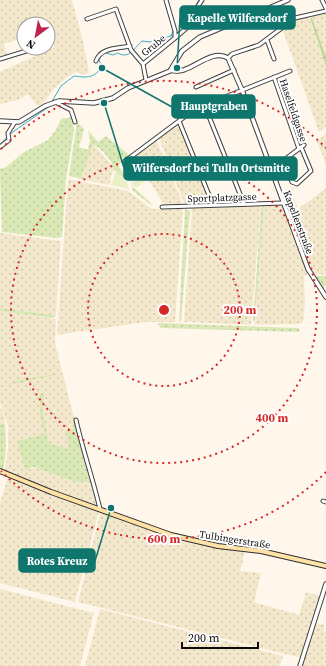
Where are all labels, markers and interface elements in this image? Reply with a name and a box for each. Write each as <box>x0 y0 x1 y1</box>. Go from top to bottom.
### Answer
callout: Kapelle Wilfersdorf <box>180 6 295 29</box>
text: Kapelle Wilfersdorf <box>187 11 289 26</box>
north arrow <box>16 16 56 56</box>
street label: Grube <box>138 32 168 59</box>
text: N <box>24 36 38 53</box>
street label: Haselfeldgasse <box>277 77 310 143</box>
callout: Hauptgraben <box>172 95 255 118</box>
text: Hauptgraben <box>180 99 248 114</box>
callout: Wilfersdorf bei Tulln Ortsmitte <box>124 157 297 180</box>
text: Wilfersdorf bei Tulln Ortsmitte <box>132 161 290 176</box>
street label: Kapellenstraße <box>280 188 317 256</box>
street label: Sportplatzgasse <box>187 190 257 205</box>
text: 200 m <box>224 302 257 318</box>
centre of rings <box>157 303 171 317</box>
text: 400 m <box>256 410 289 426</box>
street label: Tulbingerstraße <box>199 527 271 552</box>
text: 600 m <box>148 531 181 547</box>
callout: Rotes Kreuz <box>19 549 95 572</box>
text: Rotes Kreuz <box>27 554 87 569</box>
scale bar <box>182 624 258 650</box>
text: 200 m <box>188 630 220 646</box>

